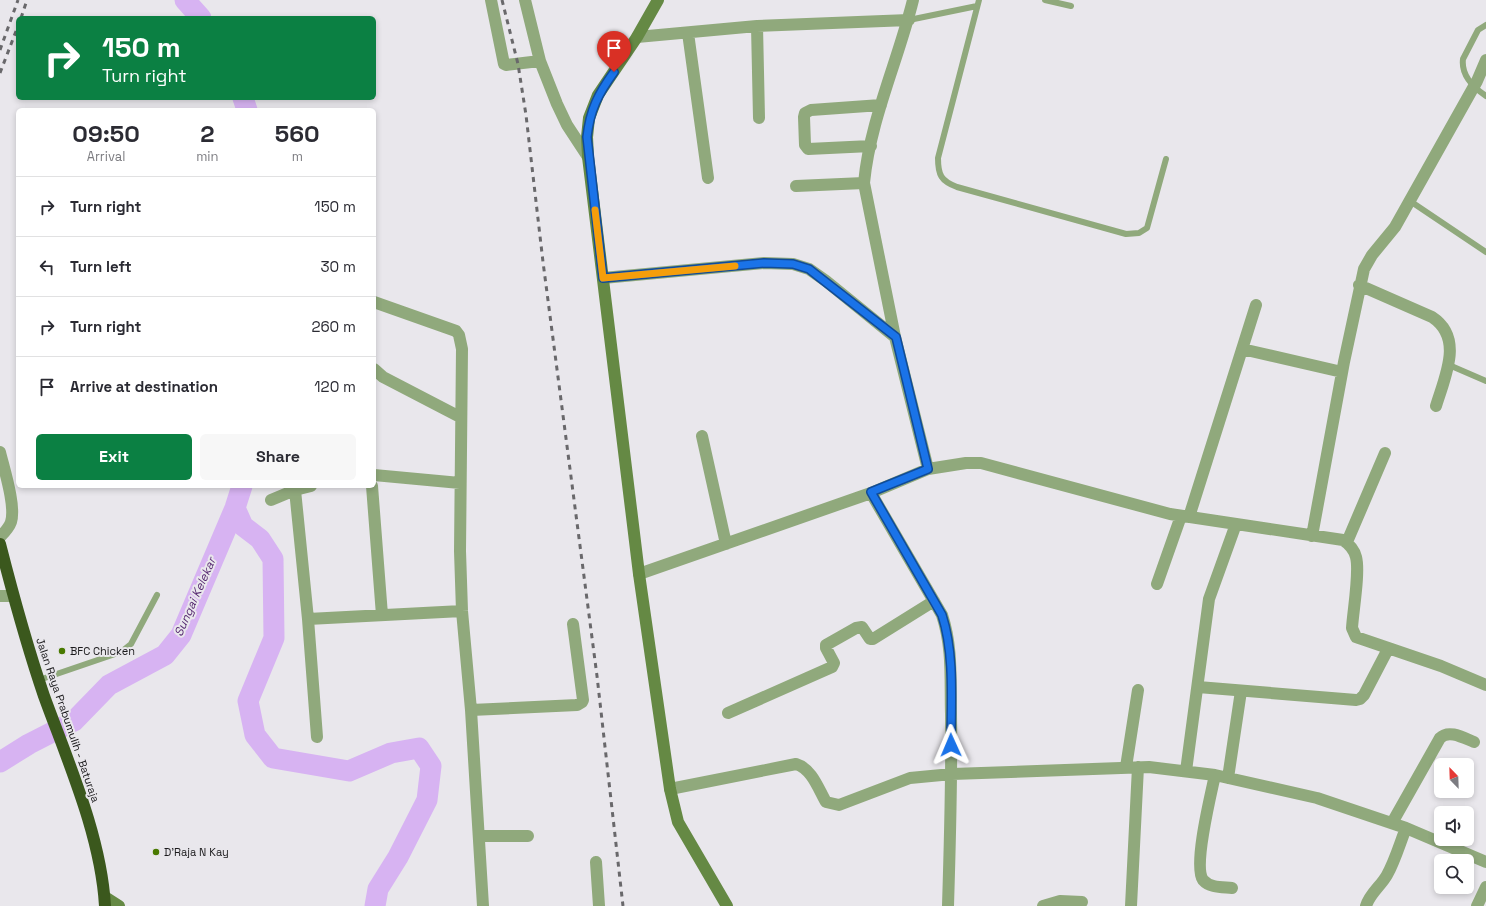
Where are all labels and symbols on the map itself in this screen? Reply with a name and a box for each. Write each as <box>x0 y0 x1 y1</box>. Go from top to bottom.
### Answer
pin <box>597 31 631 72</box>
water label: Sungai Kelekar <box>170 554 220 639</box>
street label: Jalan Raya Prabumulih - Baturaja <box>33 636 103 805</box>
place label: BFC Chicken <box>70 644 135 658</box>
marker: BFC Chicken <box>57 646 67 656</box>
position arrow <box>930 724 972 766</box>
north arrow <box>1434 758 1474 798</box>
place label: D'Raja N Kay <box>164 845 229 859</box>
marker: D'Raja N Kay <box>151 847 161 857</box>

